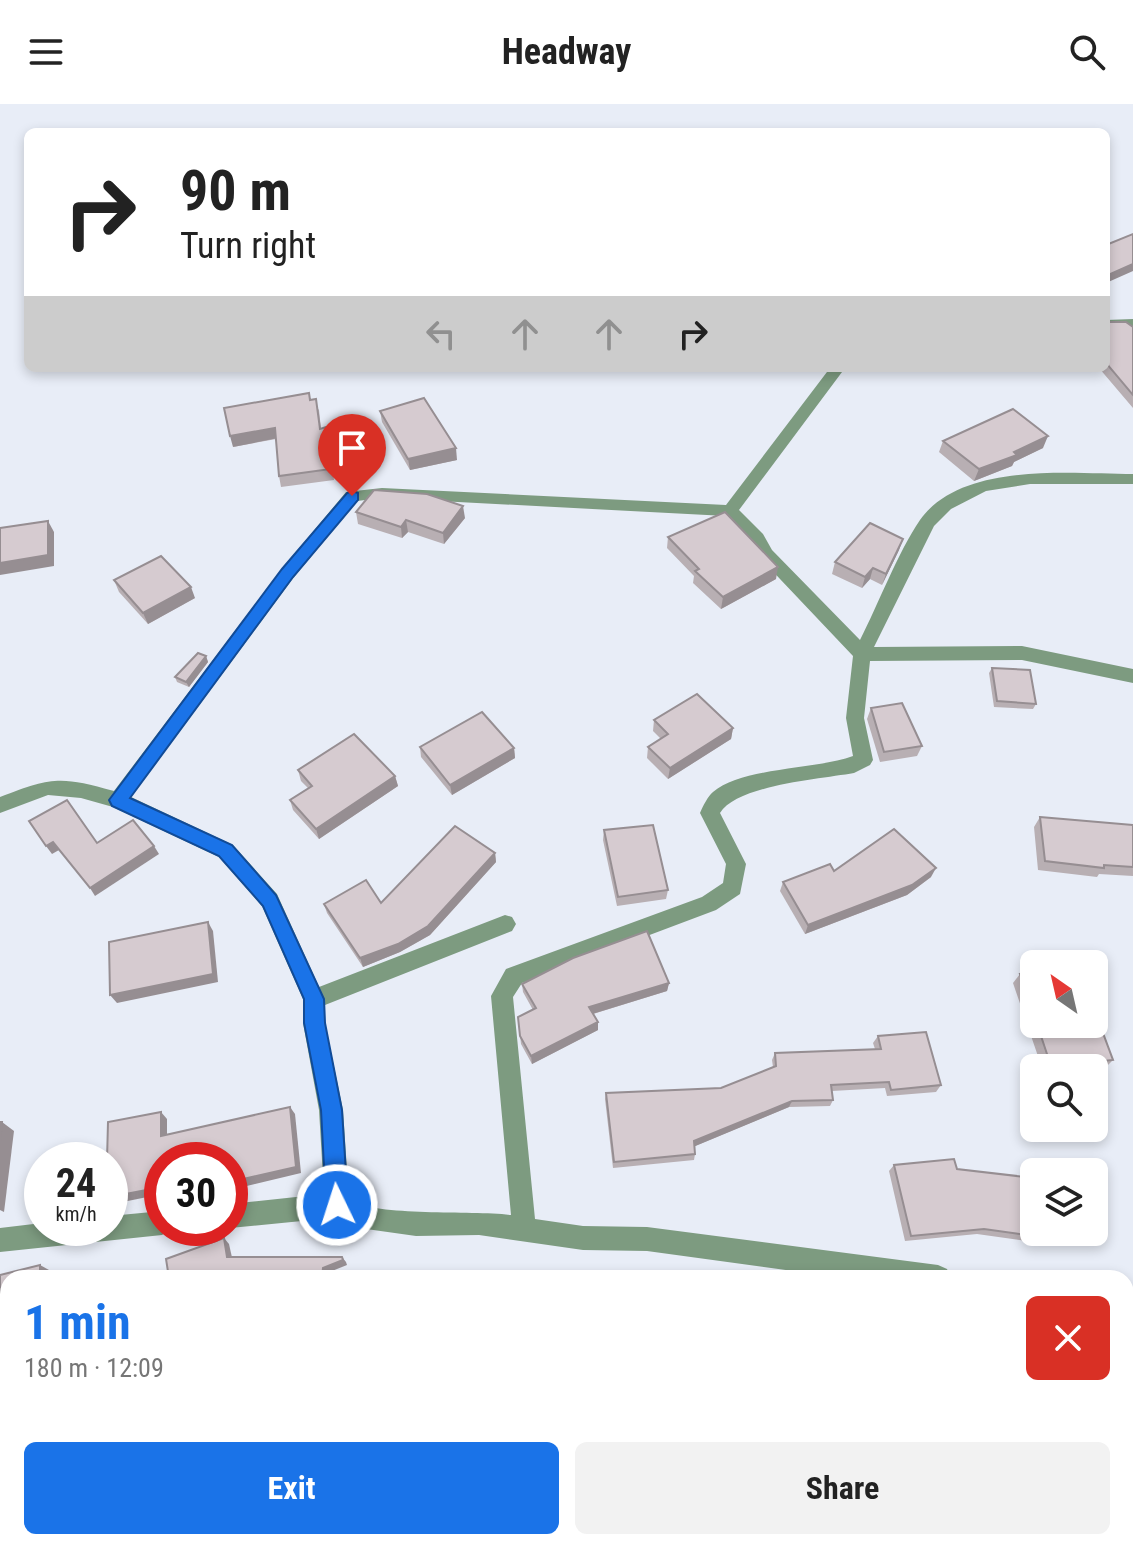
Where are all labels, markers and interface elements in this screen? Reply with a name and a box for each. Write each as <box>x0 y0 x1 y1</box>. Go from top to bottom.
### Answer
icon: menu <box>24 30 68 74</box>
icon: search <box>1065 30 1109 74</box>
text: Headway <box>502 31 631 73</box>
text: 90 m <box>180 158 291 224</box>
icon: right <box>48 160 152 264</box>
text: Turn right <box>180 225 316 267</box>
icon: left <box>419 312 463 356</box>
icon: ahead <box>503 312 547 356</box>
icon: ahead <box>587 312 631 356</box>
icon: right <box>671 312 715 356</box>
pin <box>318 414 386 496</box>
icon: arrive <box>330 426 374 470</box>
north arrow <box>1020 950 1108 1038</box>
map controls <box>1020 950 1108 1246</box>
button: search <box>1020 1054 1108 1142</box>
speed limit sign: 30 <box>144 1142 248 1246</box>
button: layers <box>1020 1158 1108 1246</box>
text: 24 <box>56 1160 96 1207</box>
position arrow <box>295 1163 379 1247</box>
text: km/h <box>55 1202 97 1226</box>
text: 1 min <box>24 1294 131 1351</box>
button: close <box>1026 1296 1110 1380</box>
text: 180 m · 12:09 <box>24 1353 164 1383</box>
button: Exit <box>24 1442 559 1534</box>
button: Share <box>575 1442 1110 1534</box>

